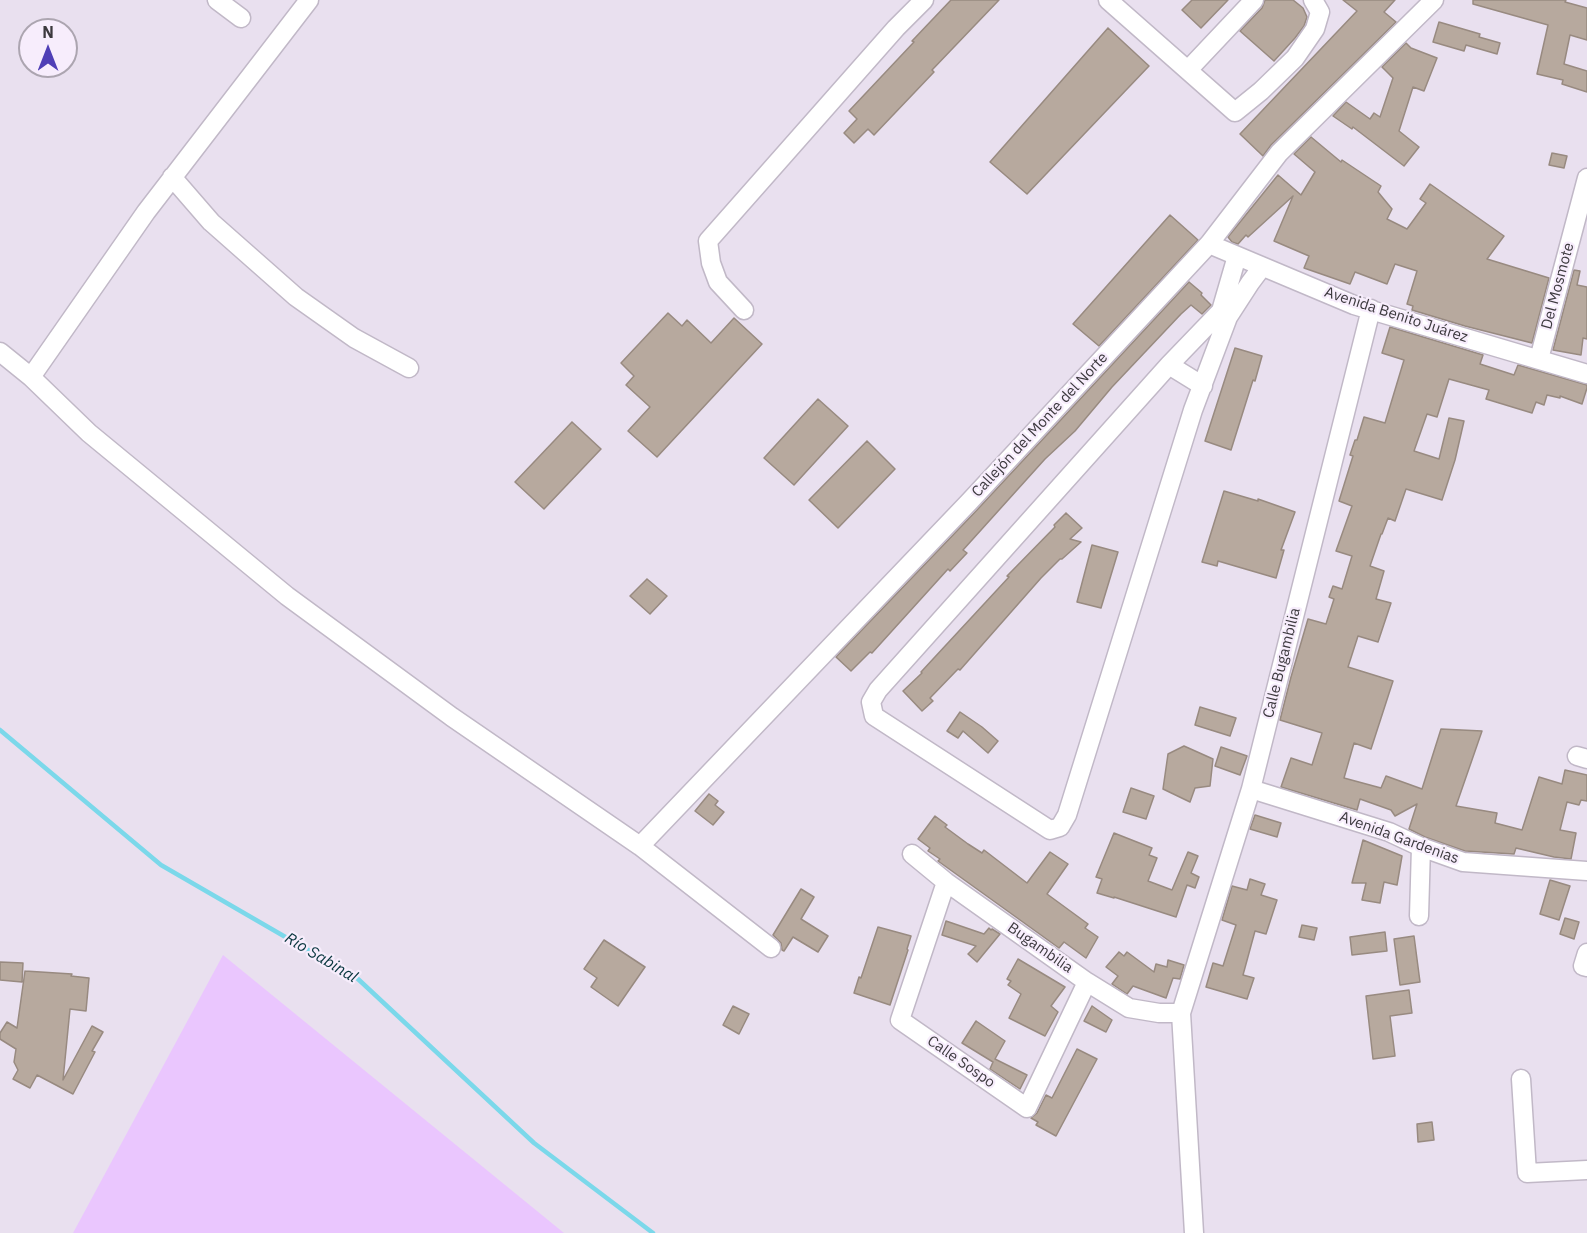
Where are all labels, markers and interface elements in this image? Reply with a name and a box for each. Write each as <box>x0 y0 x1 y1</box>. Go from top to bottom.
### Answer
north arrow <box>18 18 78 78</box>
text: N <box>42 22 54 42</box>
street label: Del Mosmote <box>1538 241 1578 331</box>
street label: Avenida Benito Juárez <box>1322 283 1470 347</box>
street label: Callejón del Monte del Norte <box>968 349 1112 501</box>
street label: Calle Bugambilia <box>1260 606 1304 720</box>
street label: Avenida Gardenias <box>1337 808 1461 868</box>
street label: Bugambilia <box>1004 919 1076 977</box>
water label: Río Sabinal <box>281 929 361 987</box>
street label: Calle Sospo <box>924 1032 998 1092</box>

